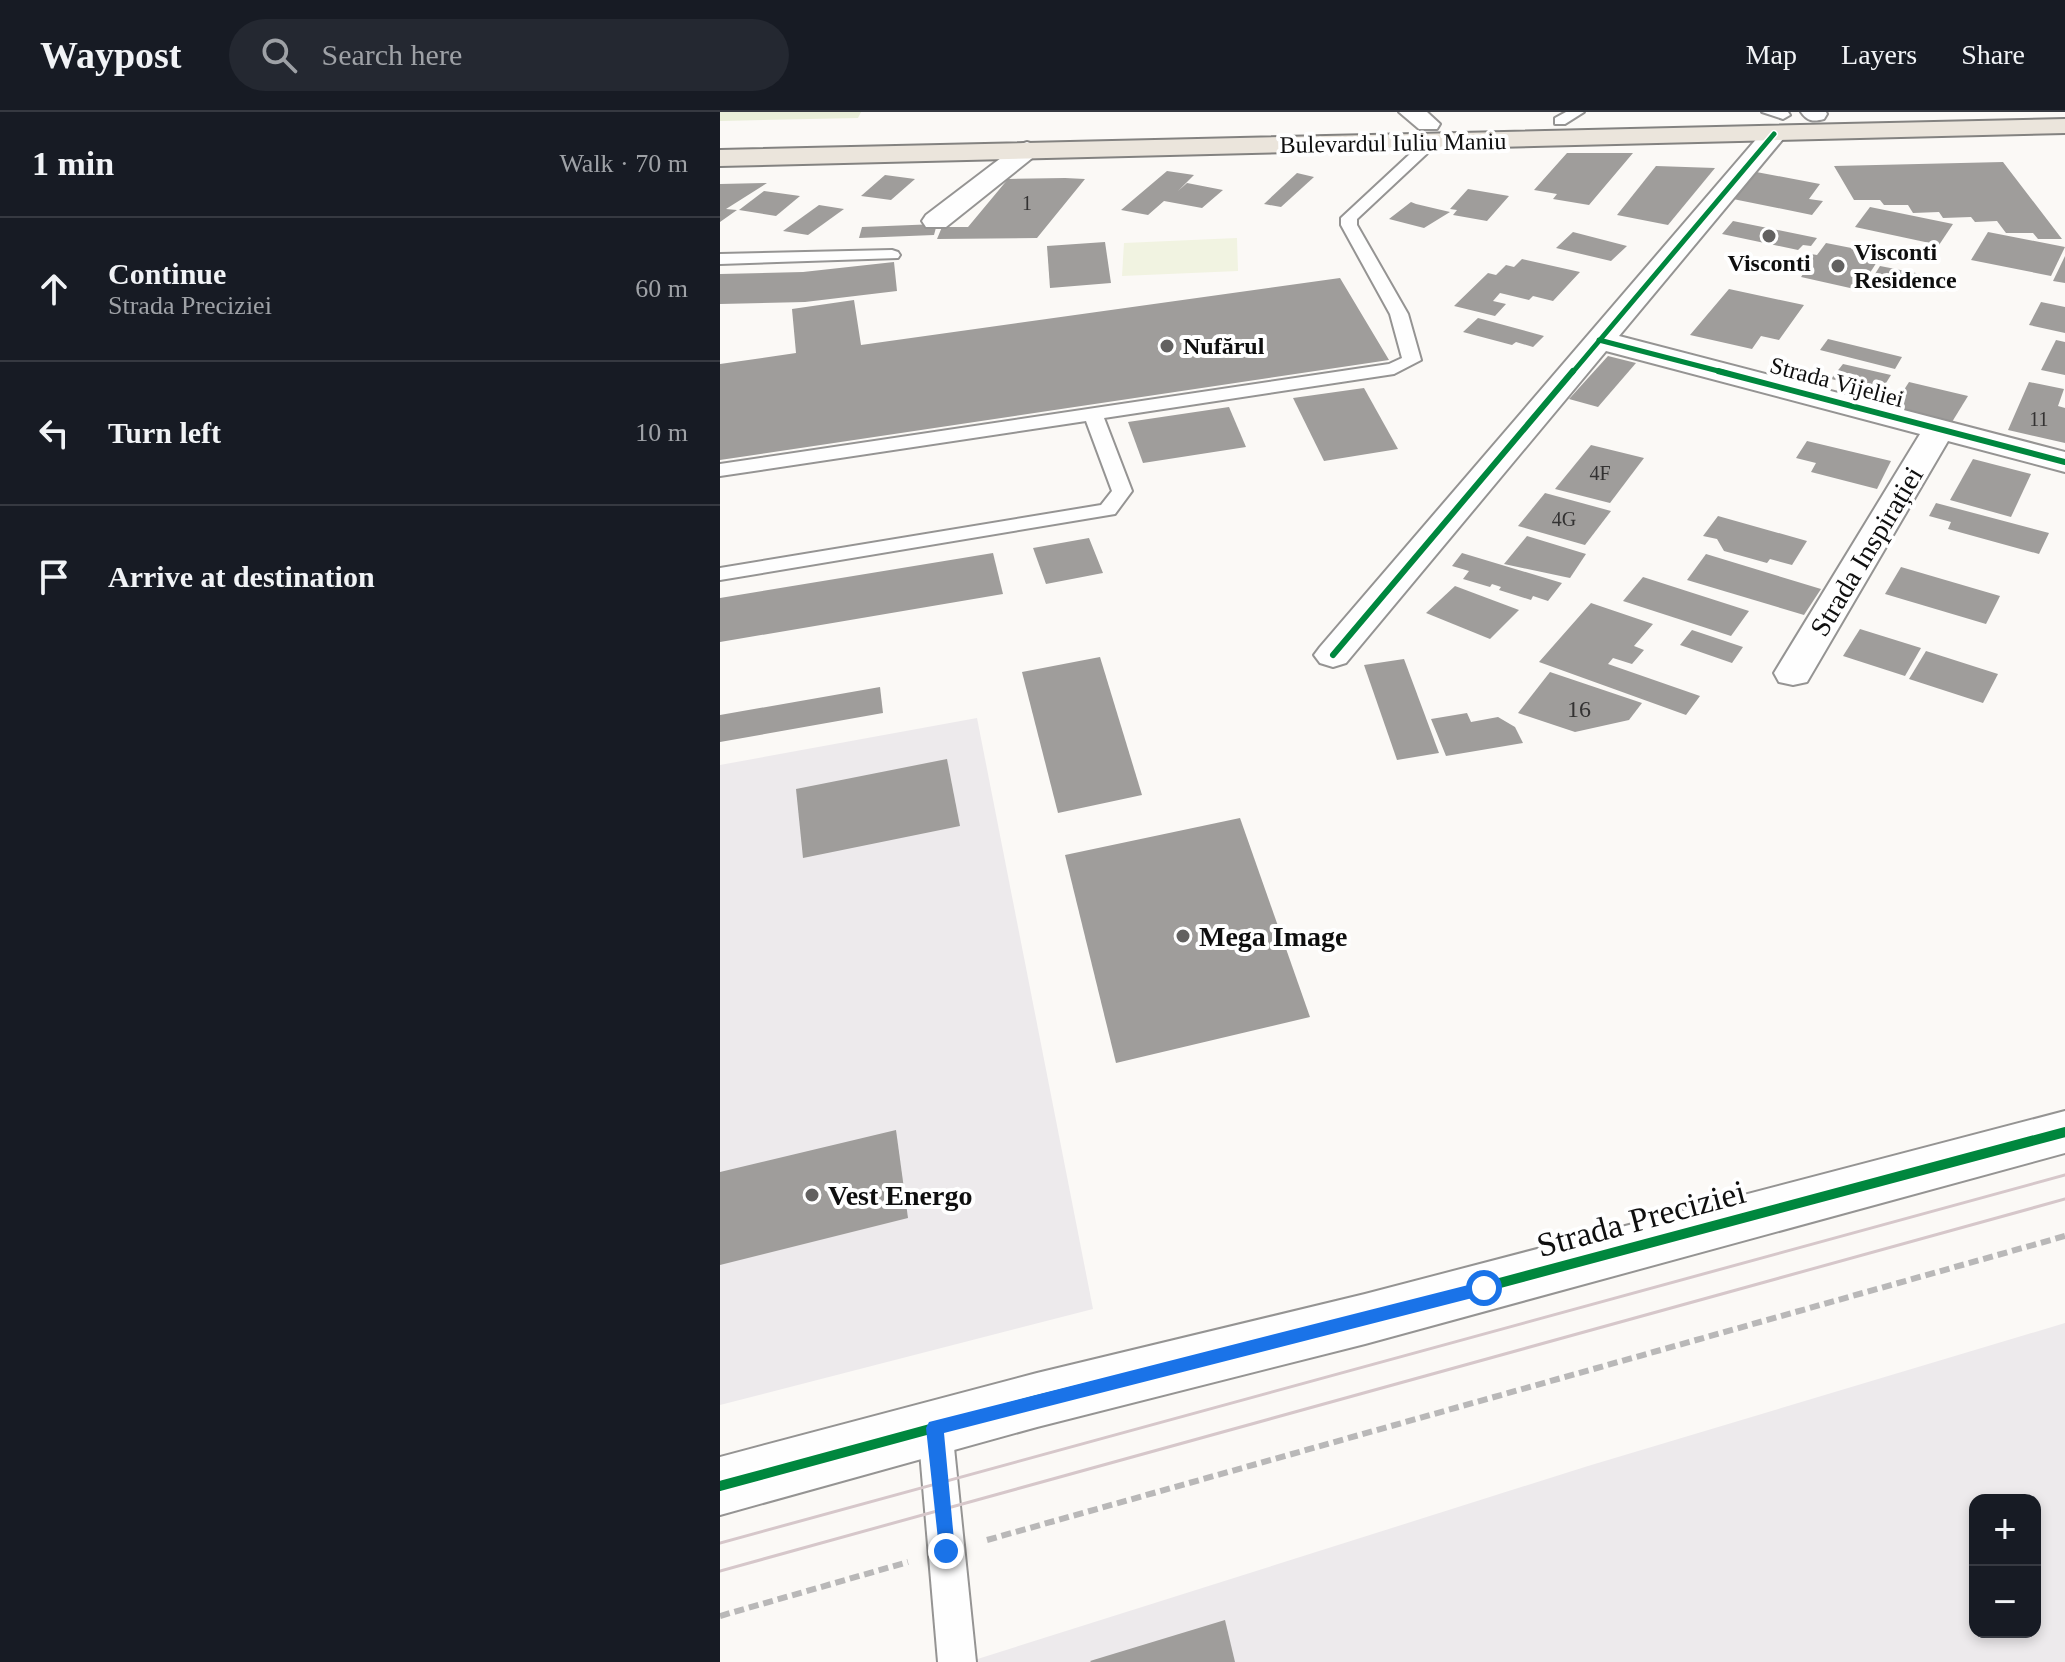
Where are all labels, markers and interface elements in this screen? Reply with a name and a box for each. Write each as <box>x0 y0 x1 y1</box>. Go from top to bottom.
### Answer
search box <box>229 19 789 91</box>
icon: search <box>257 33 301 77</box>
text: Waypost <box>40 34 181 76</box>
text: Search here <box>321 38 462 71</box>
text: Map <box>1746 39 1797 70</box>
text: Layers <box>1841 39 1917 70</box>
text: Share <box>1961 39 2025 70</box>
street label: Bulevardul Iuliu Maniu <box>1279 128 1507 158</box>
text: 1 min <box>32 145 114 182</box>
text: Walk · 70 m <box>559 149 688 178</box>
house number: 1 <box>1022 192 1032 214</box>
marker: Visconti <box>1760 227 1778 245</box>
place label: Visconti Residence <box>1854 239 1957 293</box>
place label: Visconti <box>1727 250 1811 276</box>
text: Continue <box>108 257 226 290</box>
marker: Visconti Residence <box>1829 257 1847 275</box>
icon: ahead <box>32 267 76 311</box>
text: 60 m <box>635 274 688 303</box>
text: Strada Preciziei <box>108 291 272 320</box>
place label: Nufărul <box>1183 333 1265 359</box>
marker: Nufărul <box>1158 337 1176 355</box>
street label: Strada Vijeliei <box>1767 352 1907 412</box>
house number: 11 <box>2029 408 2049 430</box>
icon: left <box>32 411 76 455</box>
text: Turn left <box>108 416 221 449</box>
text: 10 m <box>635 418 688 447</box>
street label: Strada Inspirației <box>1804 461 1929 642</box>
house number: 4F <box>1589 462 1611 484</box>
house number: 4G <box>1552 508 1576 530</box>
icon: arrive <box>32 555 76 599</box>
text: Arrive at destination <box>108 560 375 593</box>
house number: 16 <box>1567 696 1591 722</box>
place label: Mega Image <box>1199 921 1348 952</box>
marker: Mega Image <box>1174 927 1192 945</box>
street label: Strada Preciziei <box>1533 1173 1749 1264</box>
place label: Vest Energo <box>828 1180 972 1211</box>
marker: Vest Energo <box>803 1186 821 1204</box>
route start <box>1466 1270 1502 1306</box>
map controls <box>1969 1494 2041 1638</box>
button: + <box>1969 1494 2041 1566</box>
route end <box>928 1533 964 1569</box>
button: − <box>1969 1566 2041 1638</box>

